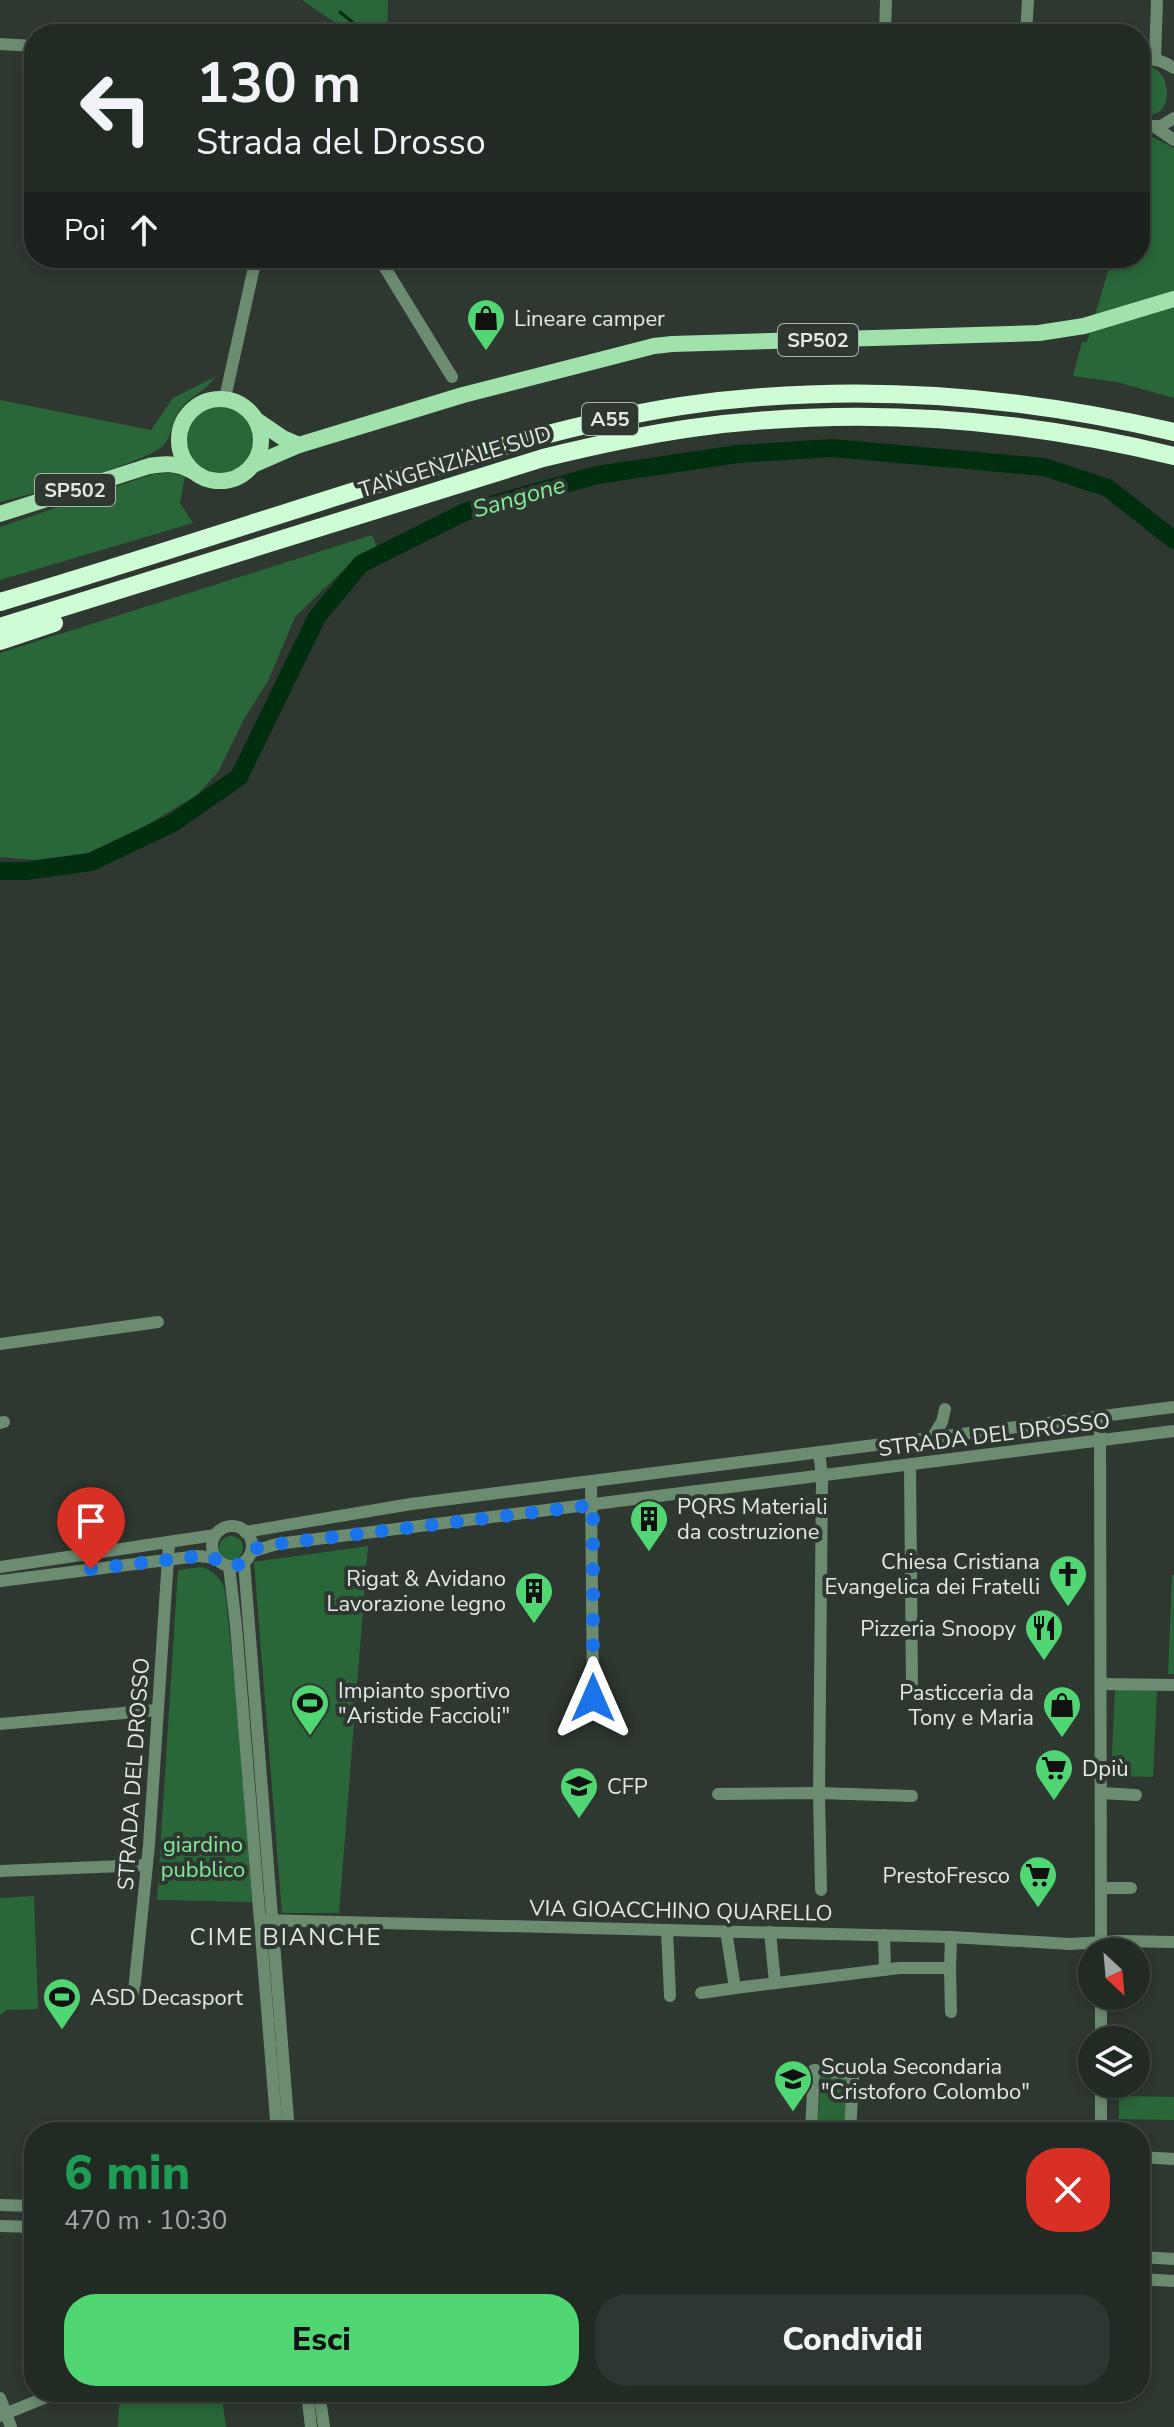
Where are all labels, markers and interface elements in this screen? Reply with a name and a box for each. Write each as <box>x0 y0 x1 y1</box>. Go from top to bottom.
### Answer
text: 130 m <box>196 45 361 122</box>
icon: left <box>64 56 168 160</box>
text: Strada del Drosso <box>196 118 486 167</box>
icon: ahead <box>122 208 166 252</box>
text: Poi <box>64 210 106 251</box>
shop icon: Lineare camper <box>465 297 507 352</box>
place label: Lineare camper <box>514 304 665 334</box>
road number: SP502 <box>778 324 858 356</box>
road number: A55 <box>582 403 638 435</box>
street label: TANGENZIALE SUD <box>355 418 555 506</box>
water label: Sangone <box>469 468 569 525</box>
road number: SP502 <box>35 474 115 506</box>
street label: STRADA DEL DROSSO <box>877 1406 1112 1464</box>
pin <box>57 1487 125 1569</box>
place label: PQRS Materiali da costruzione <box>677 1492 828 1547</box>
building icon: PQRS Materiali da costruzione <box>628 1498 670 1553</box>
icon: arrive <box>69 1499 113 1543</box>
place label: Chiesa Cristiana Evangelica dei Fratelli <box>825 1547 1040 1602</box>
church icon: Chiesa Cristiana Evangelica dei Fratelli <box>1047 1553 1089 1608</box>
place label: Rigat & Avidano Lavorazione legno <box>327 1564 506 1619</box>
building icon: Rigat & Avidano Lavorazione legno <box>513 1570 555 1625</box>
restaurant icon: Pizzeria Snoopy <box>1023 1607 1065 1662</box>
place label: Pizzeria Snoopy <box>860 1614 1017 1644</box>
position arrow <box>551 1656 635 1740</box>
street label: STRADA DEL DROSSO <box>111 1657 157 1891</box>
place label: Impianto sportivo "Aristide Faccioli" <box>338 1676 510 1731</box>
place label: Pasticceria da Tony e Maria <box>899 1678 1034 1733</box>
sports icon: Impianto sportivo "Aristide Faccioli" <box>289 1682 331 1737</box>
shop icon: Pasticceria da Tony e Maria <box>1041 1684 1083 1739</box>
supermarket icon: Dpiù <box>1033 1747 1075 1802</box>
place label: Dpiù <box>1082 1754 1129 1784</box>
school or university icon: CFP <box>558 1765 600 1820</box>
place label: CFP <box>607 1772 648 1802</box>
park label: giardino pubblico <box>161 1830 245 1885</box>
supermarket icon: PrestoFresco <box>1017 1854 1059 1909</box>
place label: PrestoFresco <box>883 1861 1010 1891</box>
street label: VIA GIOACCHINO QUARELLO <box>528 1893 833 1929</box>
district label: CIME BIANCHE <box>189 1921 383 1953</box>
north arrow <box>1078 1938 1150 2010</box>
map controls <box>1078 1938 1150 2098</box>
sports icon: ASD Decasport <box>41 1976 83 2031</box>
place label: ASD Decasport <box>90 1983 243 2013</box>
button: layers <box>1078 2026 1150 2098</box>
place label: Scuola Secondaria "Cristoforo Colombo" <box>821 2052 1030 2107</box>
school or university icon: Scuola Secondaria "Cristoforo Colombo" <box>772 2058 814 2113</box>
text: 6 min <box>64 2140 190 2206</box>
button: close <box>1026 2148 1110 2232</box>
text: 470 m · 10:30 <box>64 2203 227 2238</box>
button: Esci <box>64 2294 579 2386</box>
button: Condividi <box>595 2294 1110 2386</box>

